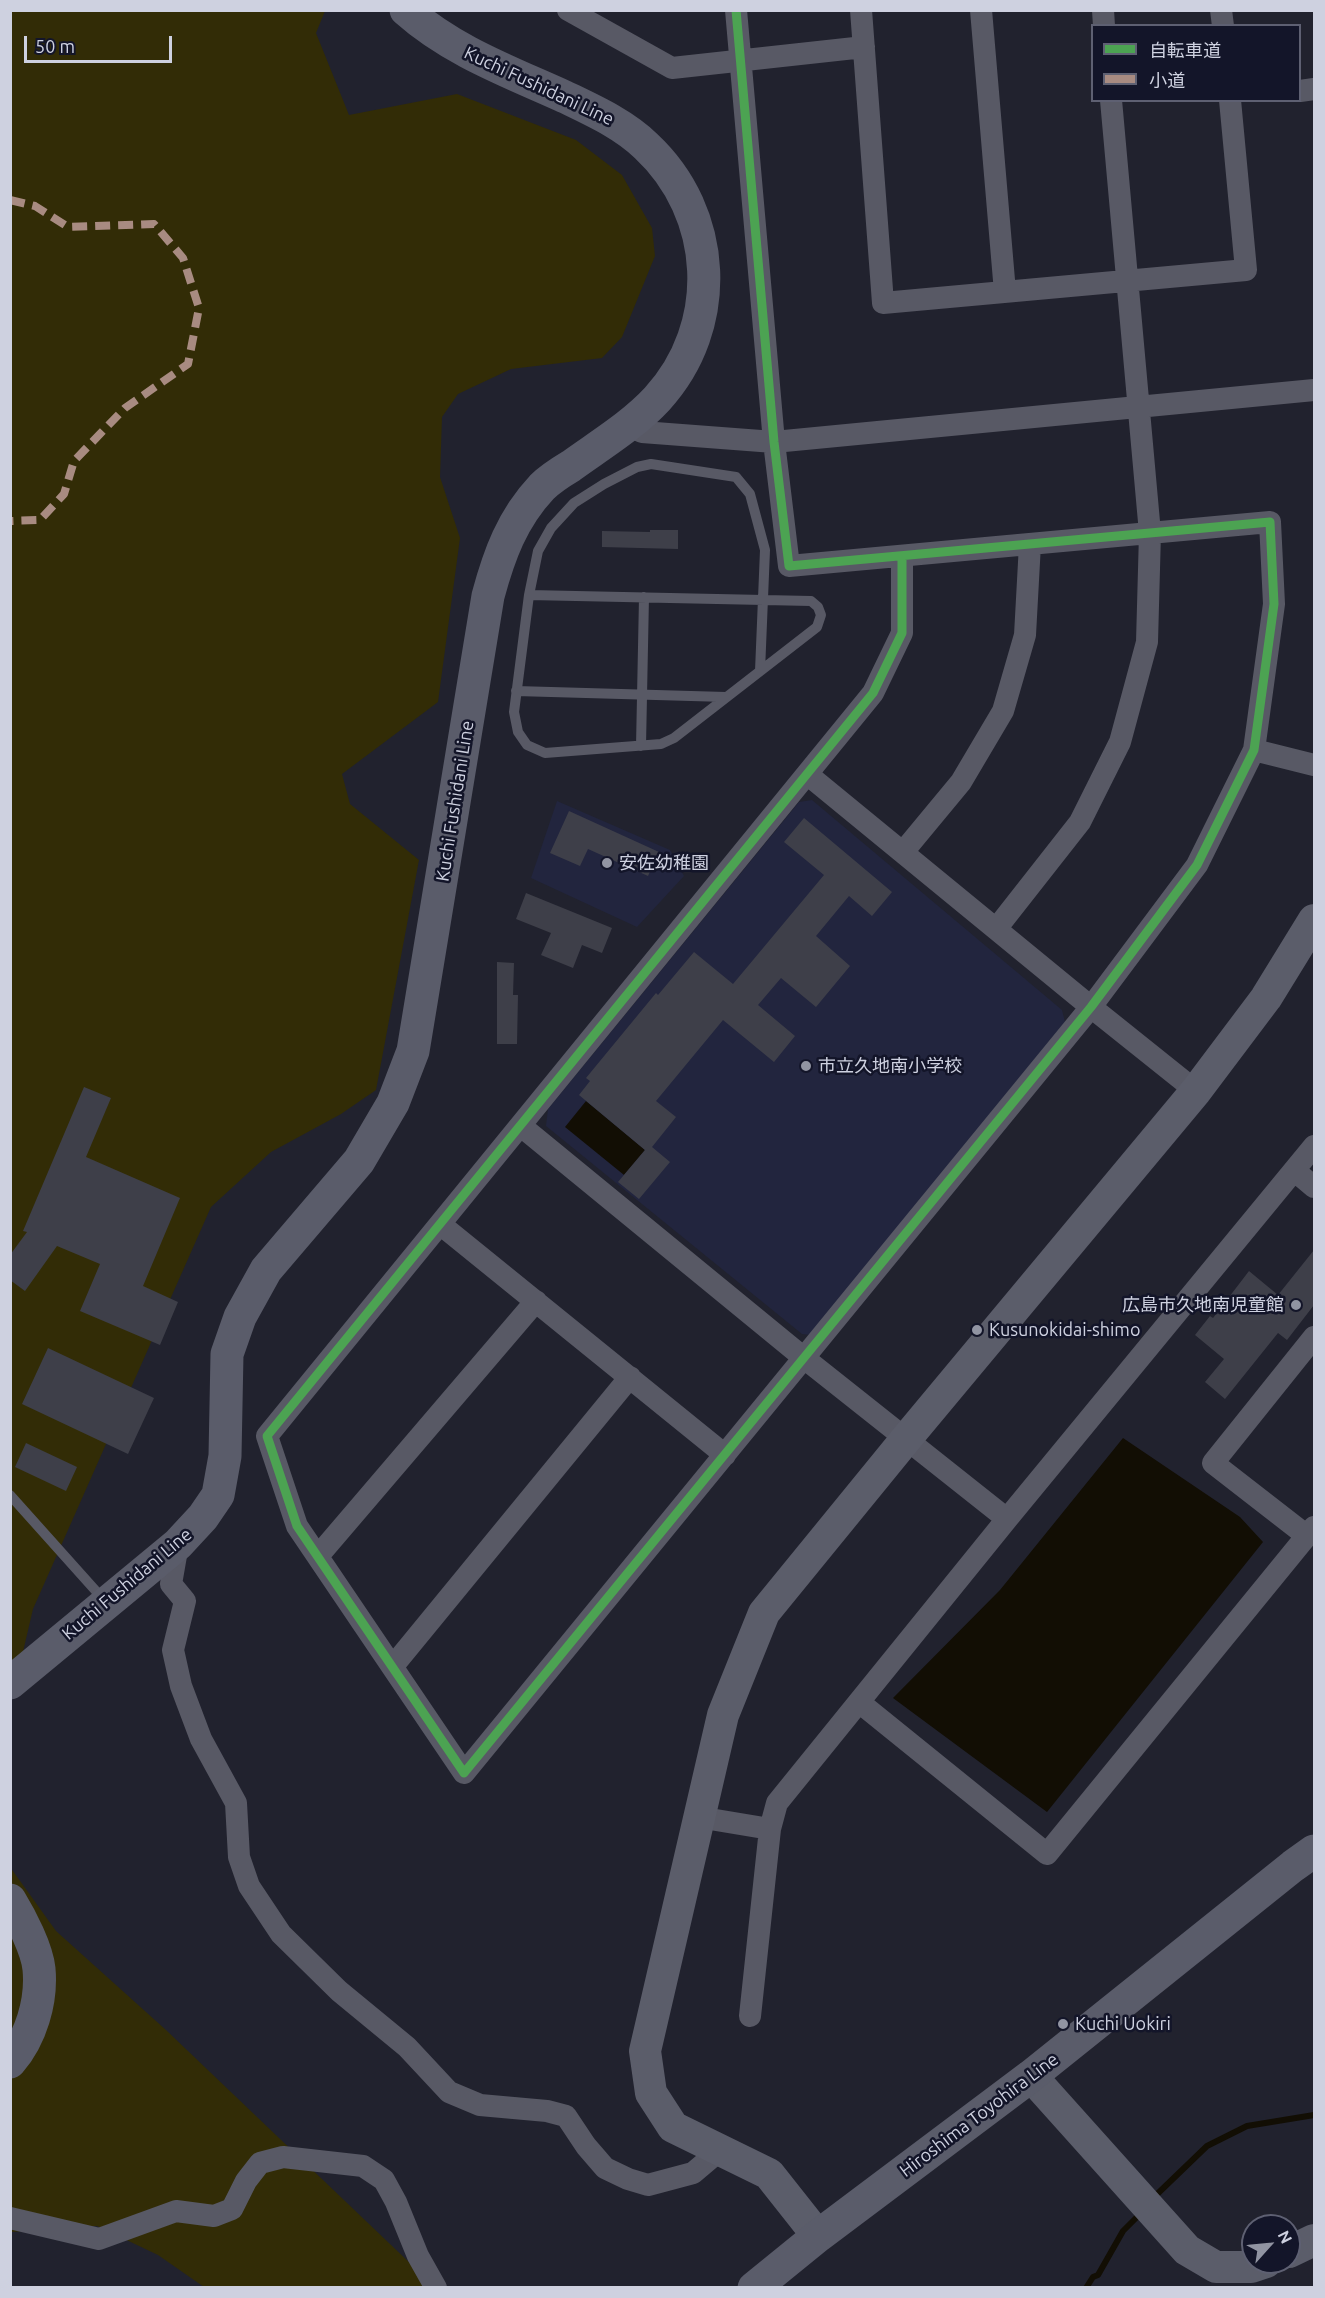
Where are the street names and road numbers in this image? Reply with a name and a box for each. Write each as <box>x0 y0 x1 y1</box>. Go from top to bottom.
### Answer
street label: Kuchi Fushidani Line <box>461 42 617 130</box>
street label: Kuchi Fushidani Line <box>432 719 478 883</box>
street label: Kuchi Fushidani Line <box>58 1523 196 1645</box>
street label: Hiroshima Toyohira Line <box>895 2048 1063 2182</box>

